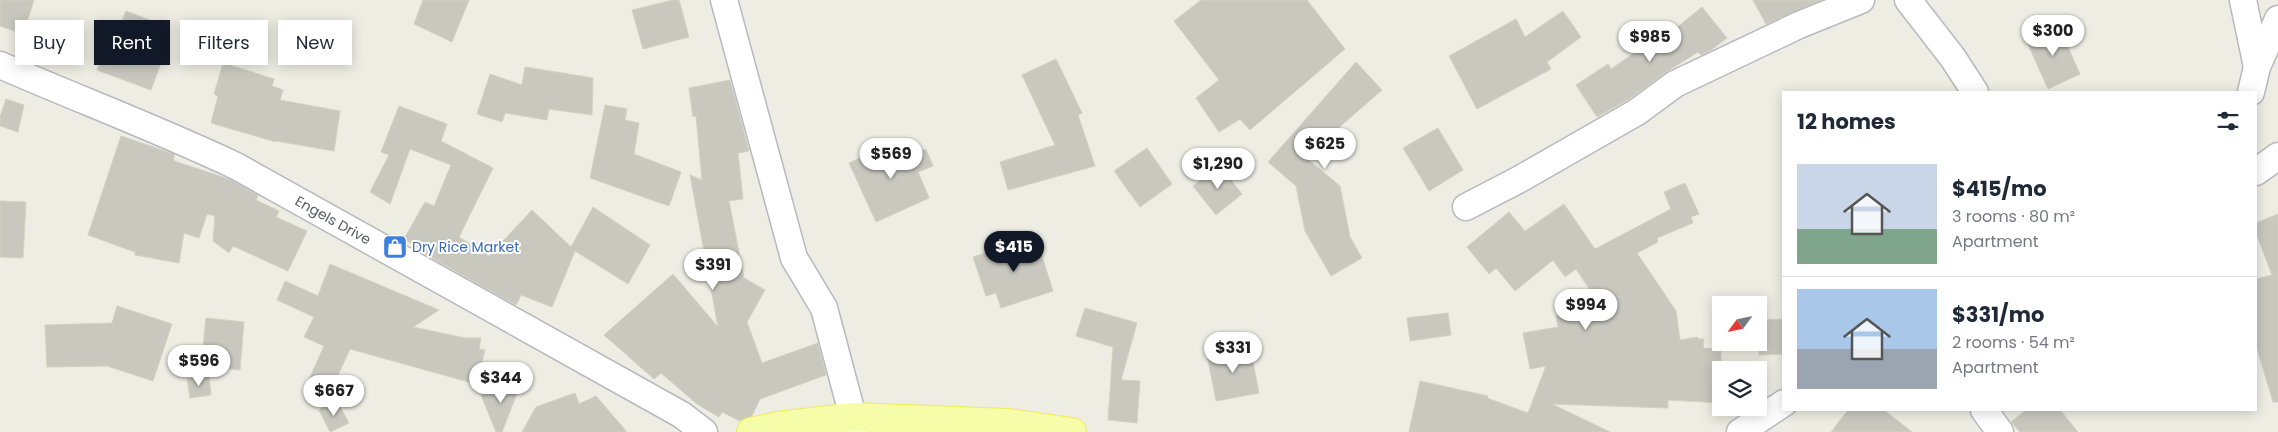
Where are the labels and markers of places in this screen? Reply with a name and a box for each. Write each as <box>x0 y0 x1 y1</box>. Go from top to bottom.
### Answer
pin: $300 <box>2023 15 2083 57</box>
pin: $985 <box>1620 20 1680 63</box>
pin: $625 <box>1295 128 1355 170</box>
pin: $569 <box>861 138 921 180</box>
pin: $1,290 <box>1177 148 1259 190</box>
pin: $415 <box>984 230 1044 273</box>
shop icon: Dry Rice Market <box>382 234 408 260</box>
place label: Dry Rice Market <box>412 237 519 257</box>
pin: $391 <box>683 248 743 291</box>
pin: $994 <box>1556 288 1616 331</box>
pin: $331 <box>1203 332 1263 374</box>
pin: $596 <box>169 344 229 387</box>
pin: $344 <box>471 362 531 404</box>
pin: $667 <box>304 374 364 417</box>

